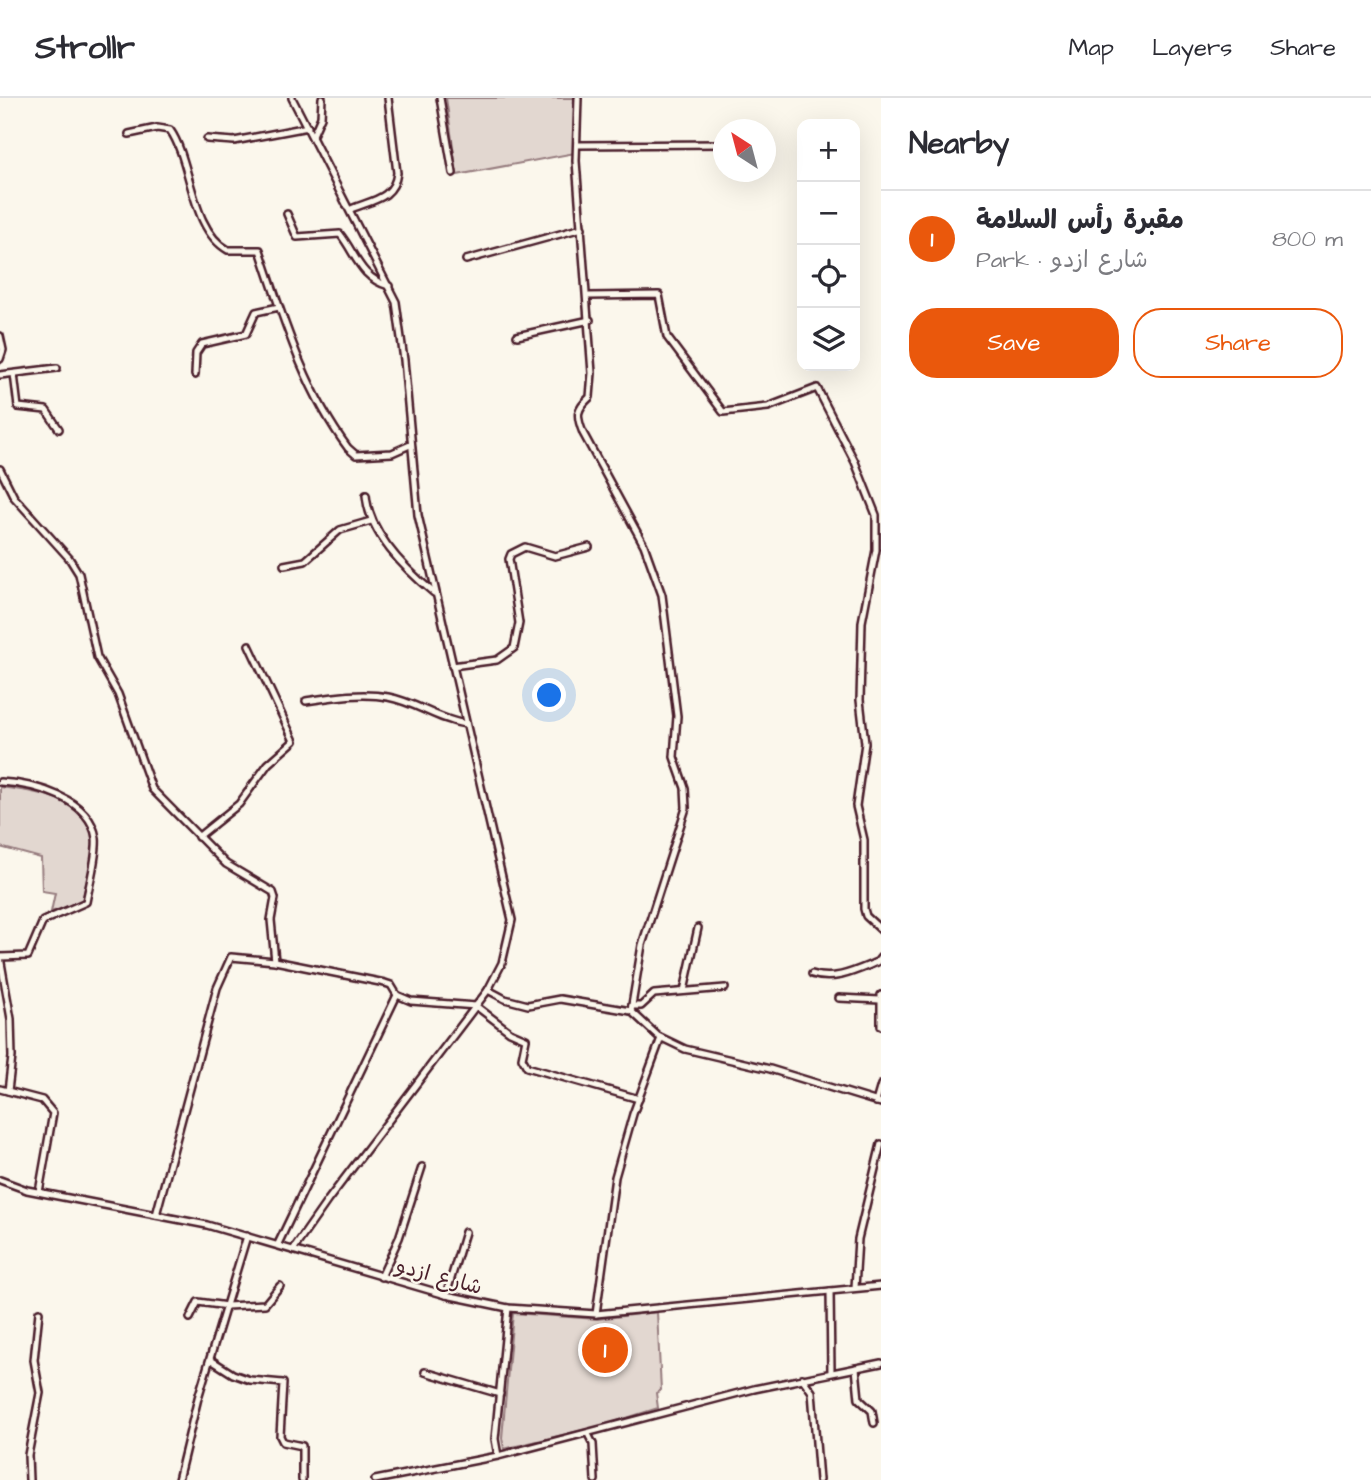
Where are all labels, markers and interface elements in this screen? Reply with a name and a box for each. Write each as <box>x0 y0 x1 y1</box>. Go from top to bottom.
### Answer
text: Strollr <box>35 25 135 71</box>
text: Map <box>1069 31 1114 65</box>
text: Layers <box>1152 31 1232 65</box>
text: Share <box>1270 31 1336 65</box>
north arrow <box>713 119 776 182</box>
map controls <box>797 119 860 371</box>
button: + <box>797 119 860 182</box>
text: Nearby <box>909 123 1009 165</box>
button: − <box>797 182 860 245</box>
text: مقبرة رأس السلامة <box>976 202 1184 238</box>
text: 1 <box>931 223 933 255</box>
text: 800 m <box>1272 223 1343 255</box>
text: Park · شارع ازدو <box>976 244 1148 276</box>
button: locate <box>797 245 860 308</box>
button: layers <box>797 308 860 371</box>
button: Save <box>909 308 1119 378</box>
button: Share <box>1133 308 1343 378</box>
your location <box>532 678 566 712</box>
street label: شارع ازدو <box>391 1251 485 1302</box>
pin: 1 <box>582 1324 628 1376</box>

